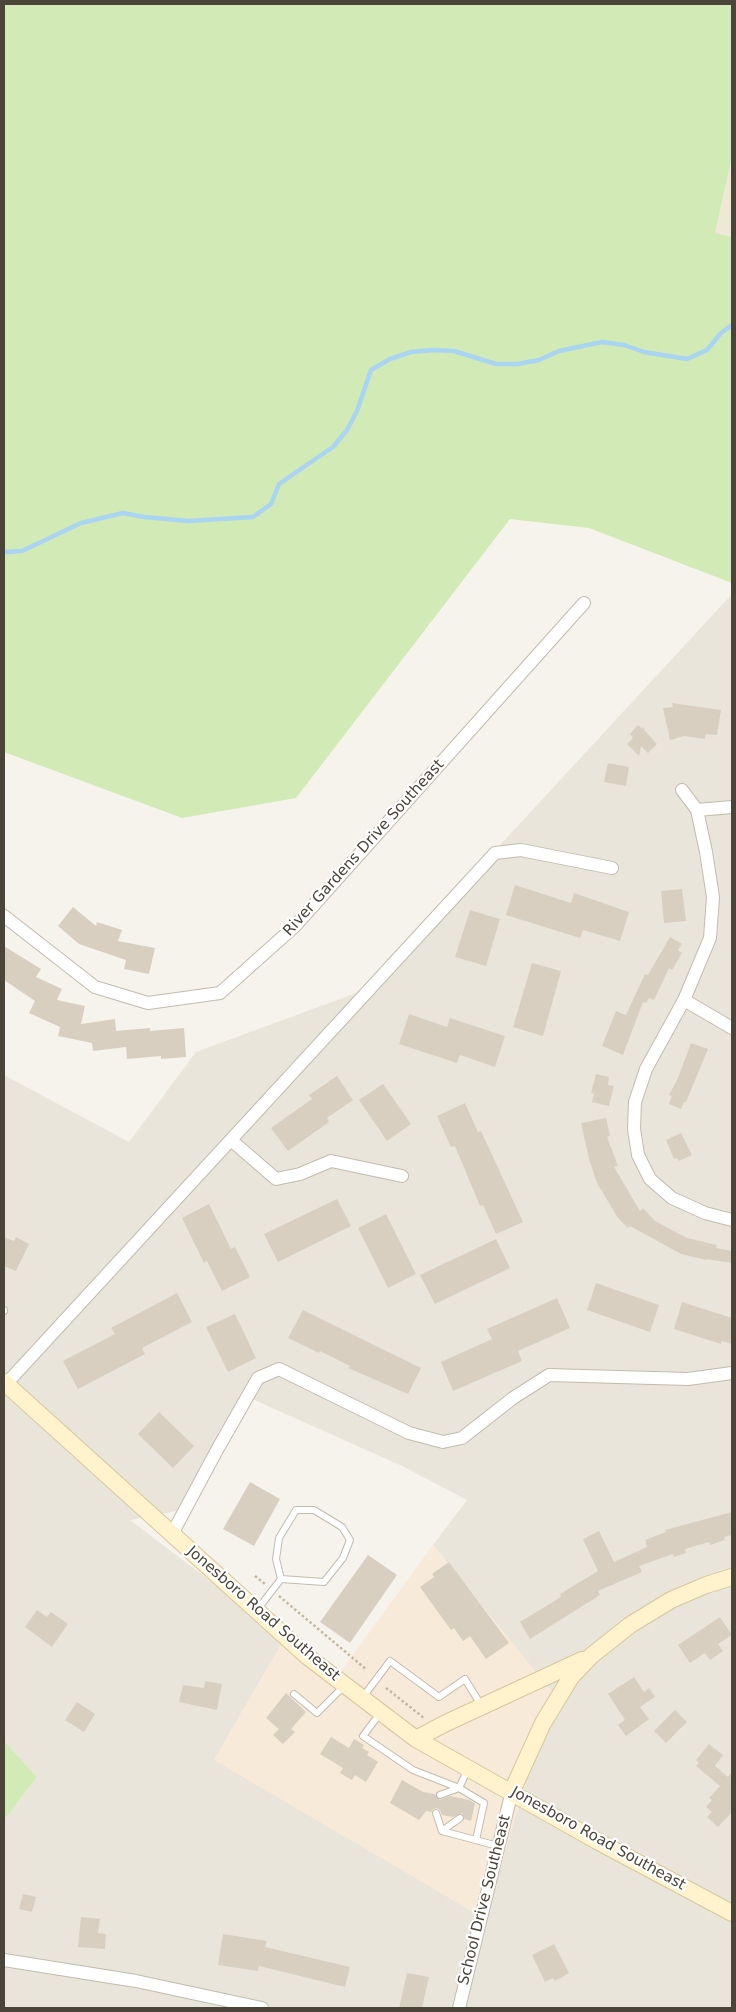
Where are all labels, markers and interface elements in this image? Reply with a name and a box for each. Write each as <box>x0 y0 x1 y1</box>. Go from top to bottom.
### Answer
street label: River Gardens Drive Southeast <box>280 756 448 940</box>
street label: Jonesboro Road Southeast <box>183 1543 343 1685</box>
street label: Jonesboro Road Southeast <box>508 1783 688 1895</box>
street label: School Drive Southeast <box>455 1813 515 1987</box>

